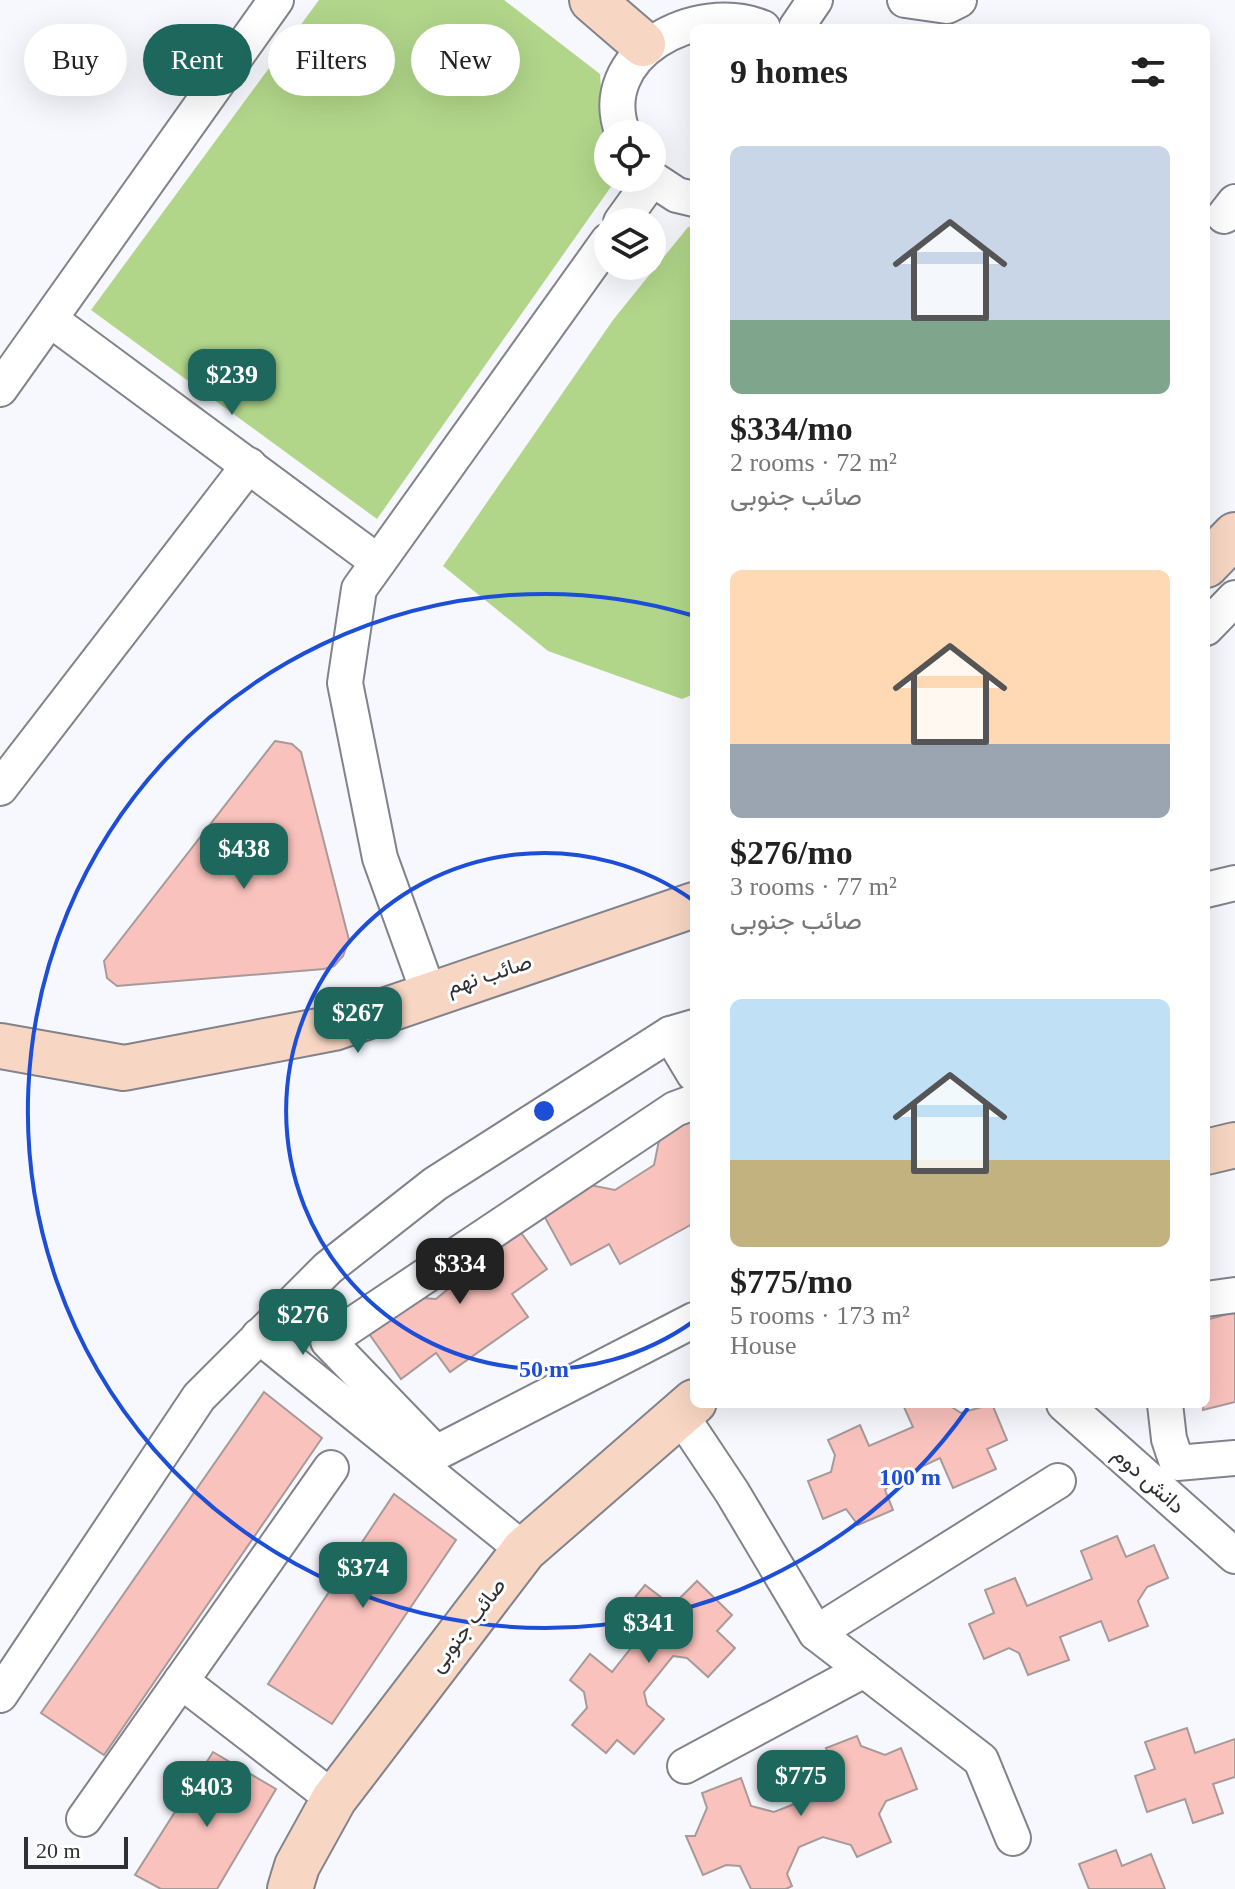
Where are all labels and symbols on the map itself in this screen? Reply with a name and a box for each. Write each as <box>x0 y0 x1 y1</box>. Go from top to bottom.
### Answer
pin: $239 <box>185 349 279 417</box>
pin: $438 <box>197 823 291 891</box>
street label: صائب نهم <box>443 949 535 1001</box>
pin: $267 <box>311 987 405 1055</box>
centre of rings <box>530 1097 558 1125</box>
pin: $334 <box>413 1238 507 1306</box>
pin: $276 <box>256 1289 350 1357</box>
text: 50 m <box>519 1356 569 1382</box>
street label: دانش دوم <box>1107 1441 1190 1520</box>
text: 100 m <box>879 1464 941 1490</box>
pin: $374 <box>316 1542 410 1610</box>
street label: صائب جنوبی <box>423 1573 511 1678</box>
pin: $341 <box>602 1597 696 1665</box>
pin: $775 <box>754 1750 848 1818</box>
pin: $403 <box>160 1761 254 1829</box>
scale bar <box>24 1833 128 1869</box>

